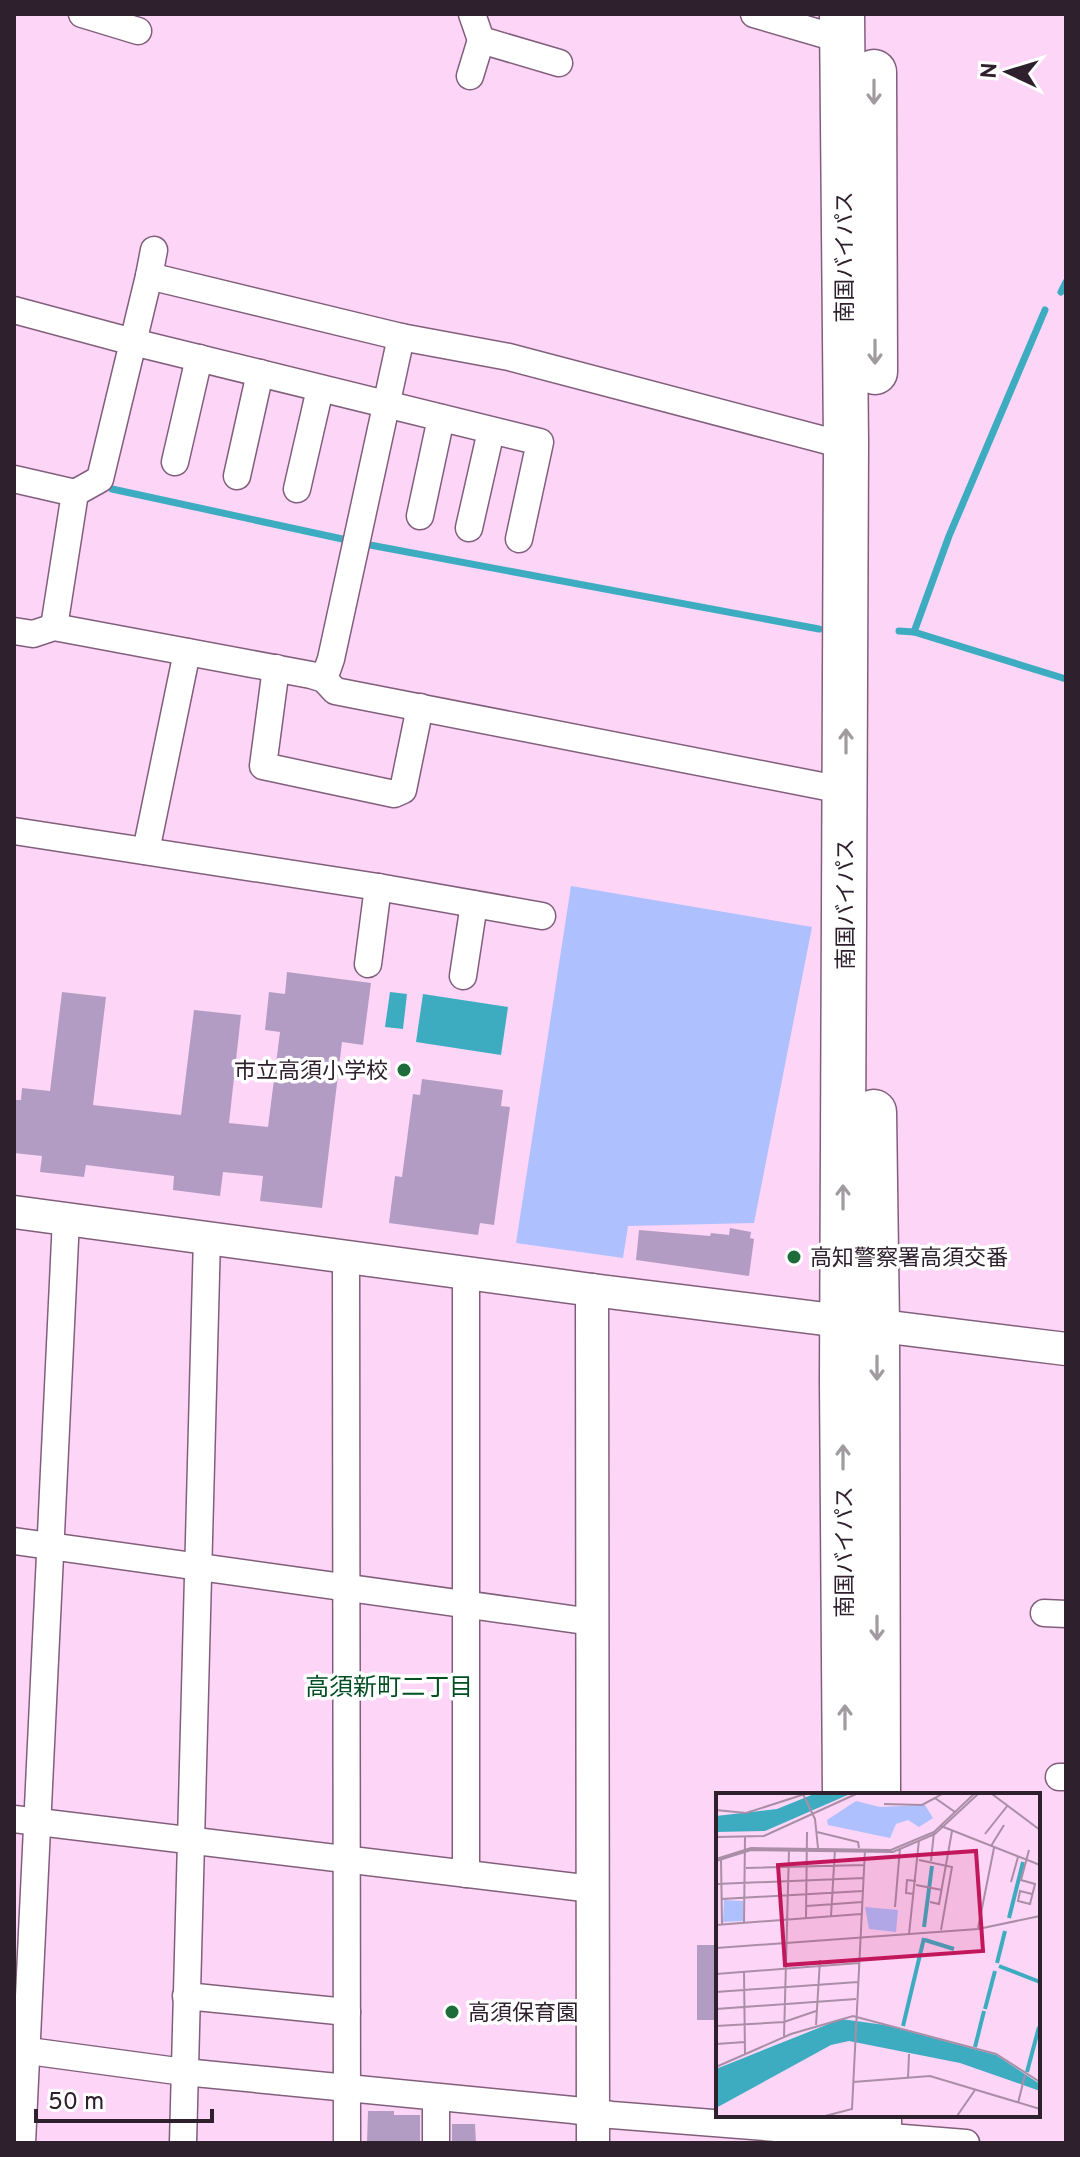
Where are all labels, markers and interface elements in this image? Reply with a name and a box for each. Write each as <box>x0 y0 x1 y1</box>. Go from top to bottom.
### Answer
north arrow <box>968 32 1048 112</box>
text: N <box>977 62 1005 80</box>
one-way arrow <box>866 78 882 105</box>
street label: 南国バイパス <box>833 191 860 323</box>
one-way arrow <box>867 338 883 365</box>
one-way arrow <box>838 728 854 755</box>
street label: 南国バイパス <box>834 838 861 970</box>
place label: 市立高須小学校 <box>234 1059 388 1086</box>
marker: 市立高須小学校 <box>395 1061 413 1079</box>
one-way arrow <box>835 1184 851 1211</box>
place label: 高知警察署高須交番 <box>810 1246 1008 1273</box>
marker: 高知警察署高須交番 <box>785 1248 803 1266</box>
one-way arrow <box>869 1354 885 1381</box>
one-way arrow <box>835 1444 851 1471</box>
street label: 南国バイパス <box>833 1486 860 1618</box>
one-way arrow <box>869 1614 885 1641</box>
district label: 高須新町二丁目 <box>305 1674 473 1704</box>
one-way arrow <box>837 1704 853 1731</box>
inset map <box>716 1793 1040 2117</box>
place label: 高須保育園 <box>468 2001 578 2028</box>
marker: 高須保育園 <box>443 2003 461 2021</box>
scale bar <box>36 2073 212 2123</box>
text: 50 m <box>48 2088 104 2118</box>

